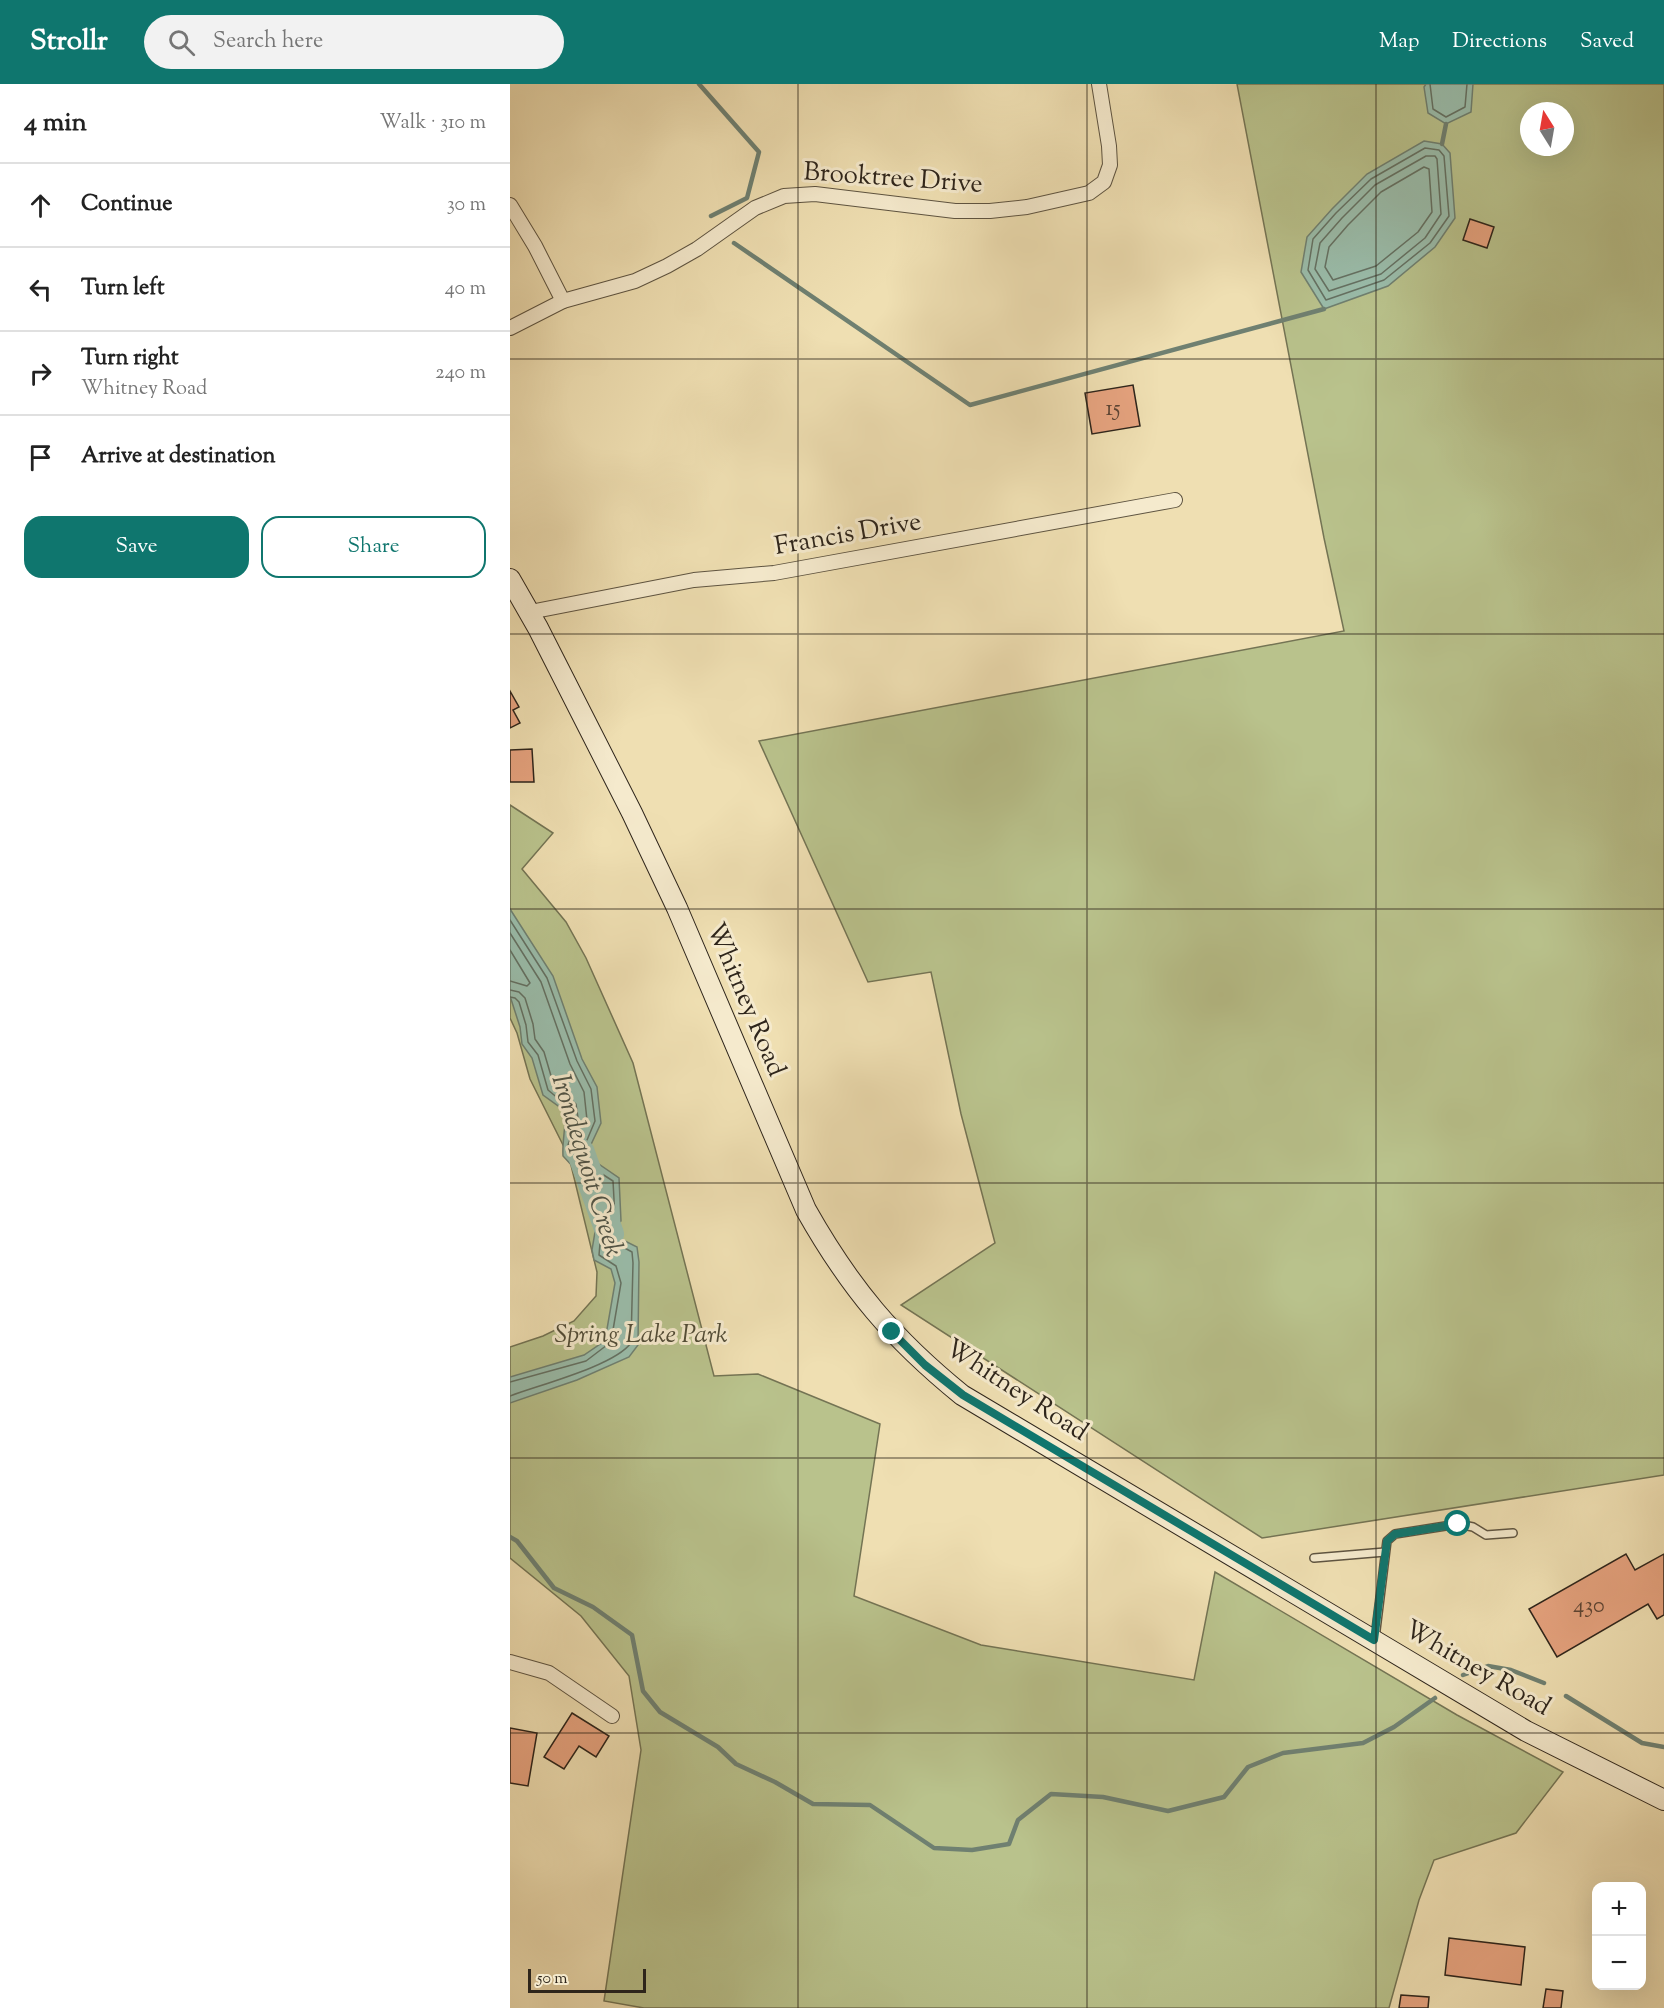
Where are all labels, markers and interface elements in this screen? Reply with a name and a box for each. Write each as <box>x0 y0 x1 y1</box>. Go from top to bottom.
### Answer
search box <box>144 15 564 69</box>
text: Strollr <box>30 22 108 62</box>
icon: search <box>165 26 198 59</box>
text: Search here <box>213 26 323 58</box>
text: Map <box>1379 27 1419 57</box>
text: Directions <box>1452 27 1547 57</box>
text: Saved <box>1580 27 1634 57</box>
north arrow <box>1520 102 1574 156</box>
text: 4 min <box>24 105 87 142</box>
text: Walk · 310 m <box>379 109 486 138</box>
street label: Brooktree Drive <box>802 154 984 204</box>
icon: ahead <box>24 189 57 222</box>
text: Continue <box>81 189 172 221</box>
text: 30 m <box>447 191 486 220</box>
icon: left <box>24 273 57 306</box>
text: Turn left <box>81 273 164 305</box>
text: 40 m <box>445 275 486 304</box>
text: Turn right <box>81 343 178 375</box>
icon: right <box>24 357 57 390</box>
text: 240 m <box>435 359 486 388</box>
text: Whitney Road <box>81 375 207 404</box>
house number: 15 <box>1105 394 1121 426</box>
icon: arrive <box>24 441 57 474</box>
text: Arrive at destination <box>81 441 276 473</box>
street label: Francis Drive <box>772 504 924 566</box>
button: Save <box>24 516 249 578</box>
button: Share <box>261 516 486 578</box>
street label: Whitney Road <box>696 917 794 1083</box>
water label: Irondequoit Creek <box>540 1070 632 1262</box>
park label: Spring Lake Park <box>554 1317 728 1354</box>
route end <box>878 1318 904 1344</box>
street label: Whitney Road <box>937 1331 1095 1451</box>
route start <box>1444 1510 1470 1536</box>
house number: 430 <box>1573 1591 1605 1623</box>
street label: Whitney Road <box>1397 1612 1558 1726</box>
map controls <box>1592 1882 1646 1990</box>
button: + <box>1592 1882 1646 1936</box>
button: − <box>1592 1936 1646 1990</box>
scale bar <box>528 1966 646 1994</box>
text: 50 m <box>537 1968 568 1991</box>

